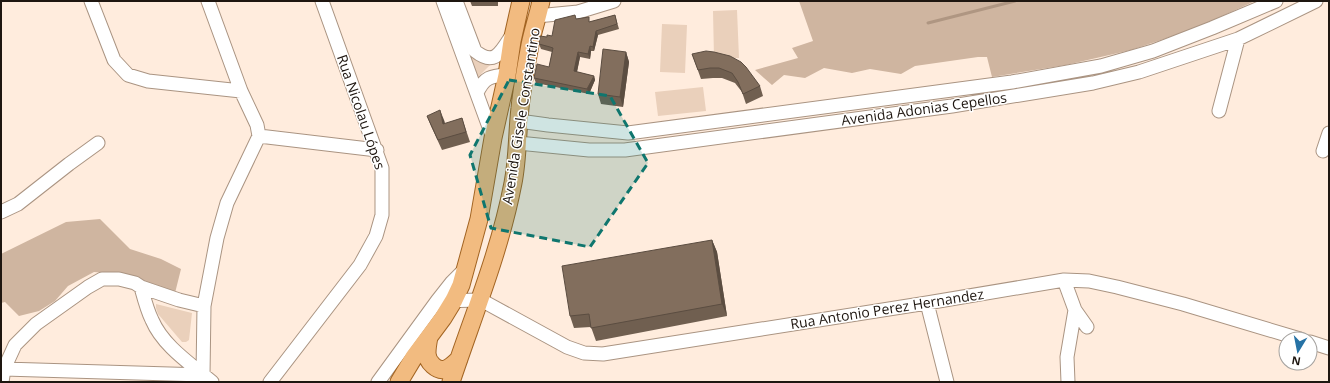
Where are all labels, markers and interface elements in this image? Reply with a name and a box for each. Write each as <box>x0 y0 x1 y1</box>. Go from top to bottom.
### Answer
street label: Avenida Gisele Constantino <box>497 26 544 206</box>
street label: Rua Nicolau Lópes <box>333 52 390 172</box>
street label: Avenida Adonias Cepellos <box>840 87 1008 130</box>
street label: Rua Antonio Perez Hernandez <box>789 284 985 333</box>
north arrow <box>1278 331 1318 371</box>
text: N <box>1290 353 1302 370</box>

